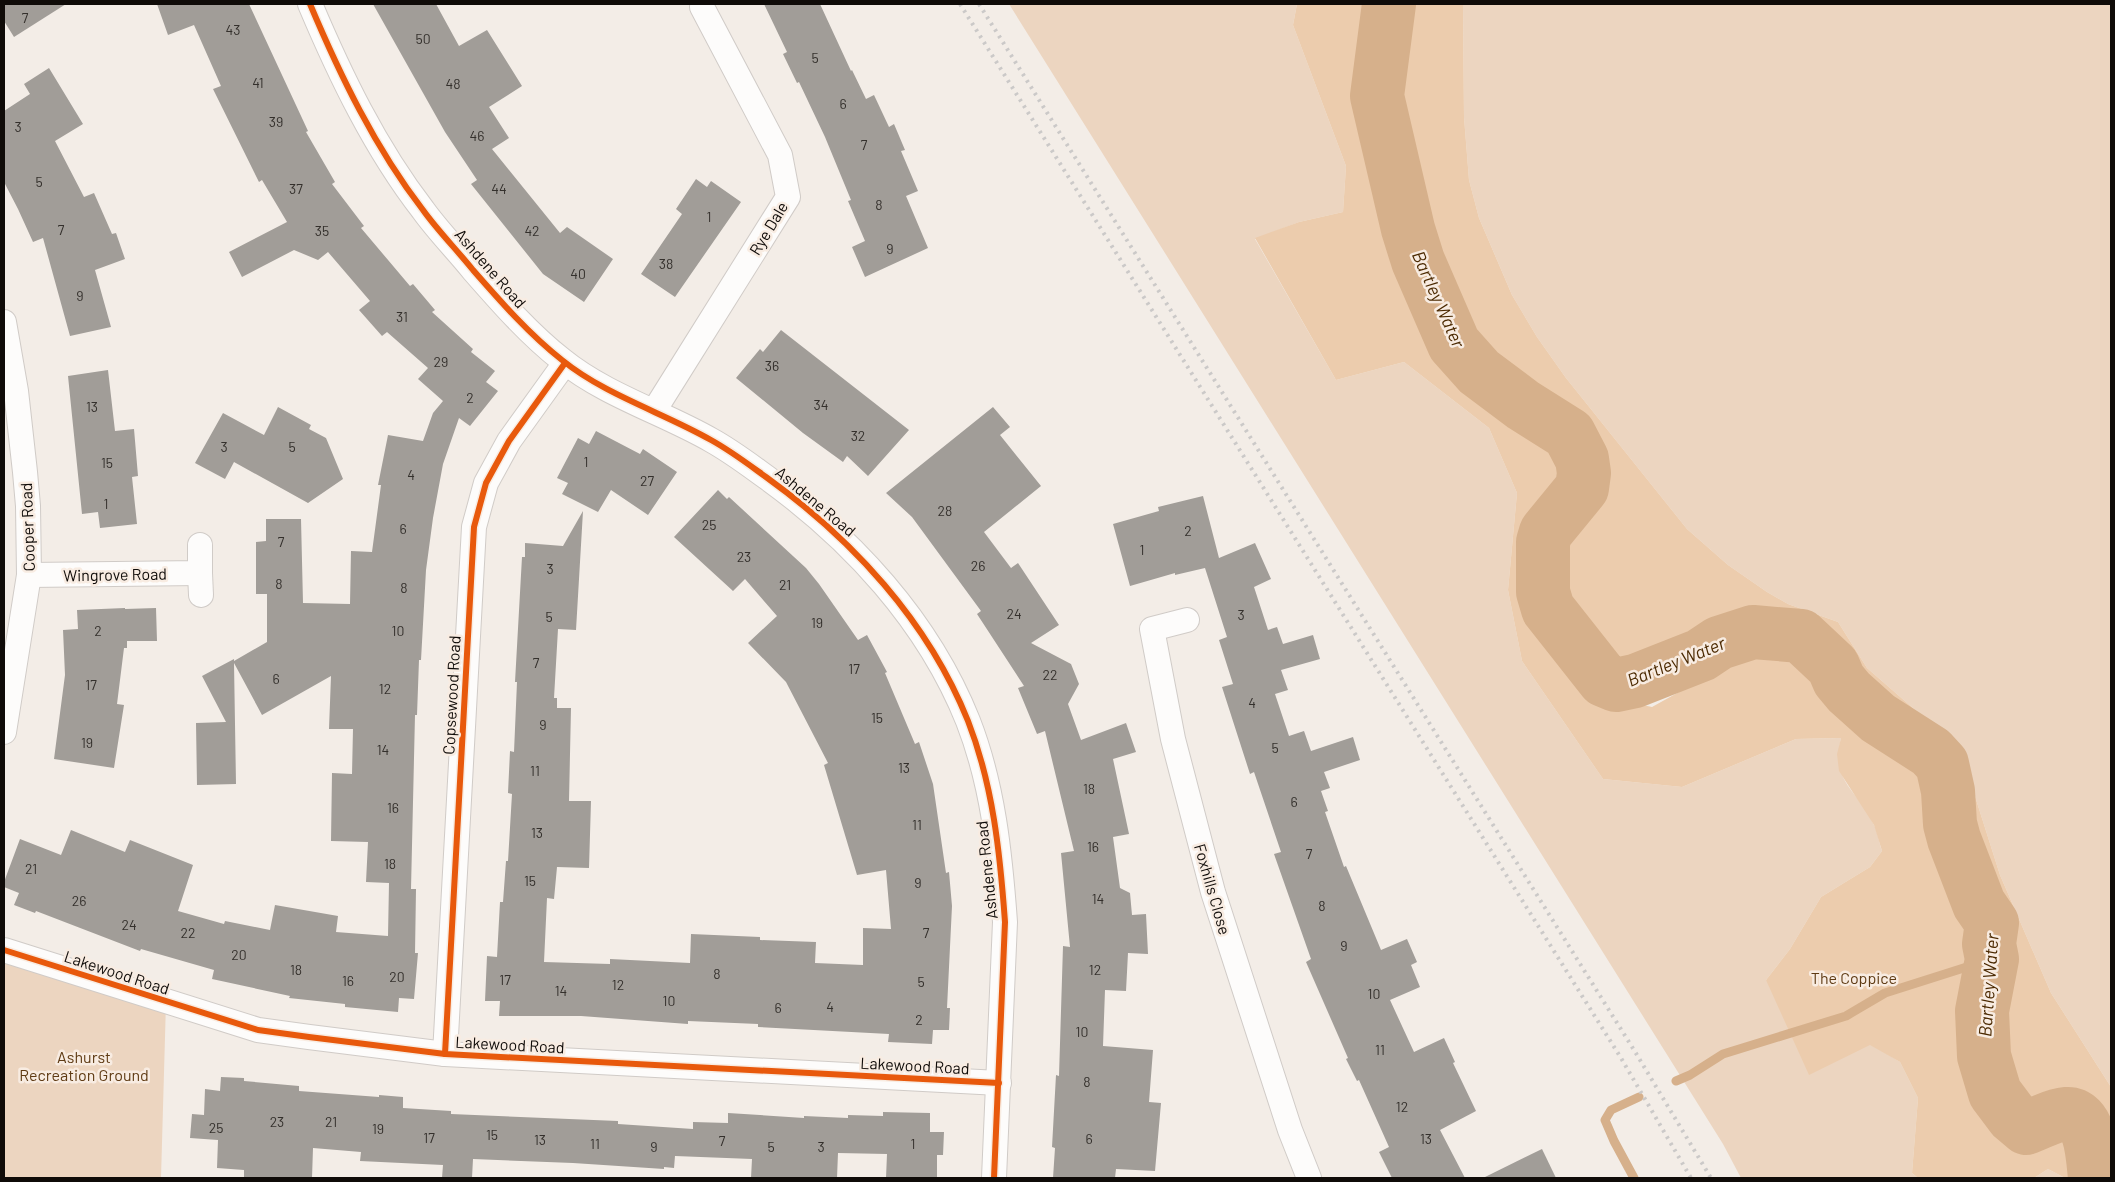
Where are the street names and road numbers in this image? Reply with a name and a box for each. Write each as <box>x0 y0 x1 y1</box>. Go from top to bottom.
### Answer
street label: Rye Dale <box>745 198 791 258</box>
street label: Ashdene Road <box>451 224 531 312</box>
street label: Ashdene Road <box>772 462 860 540</box>
street label: Cooper Road <box>16 482 38 572</box>
street label: Wingrove Road <box>63 564 167 584</box>
street label: Copsewood Road <box>438 635 464 755</box>
street label: Ashdene Road <box>971 820 1001 920</box>
street label: Foxhills Close <box>1191 841 1235 937</box>
street label: Lakewood Road <box>62 946 172 998</box>
street label: Lakewood Road <box>455 1032 565 1056</box>
street label: Lakewood Road <box>860 1053 970 1077</box>

